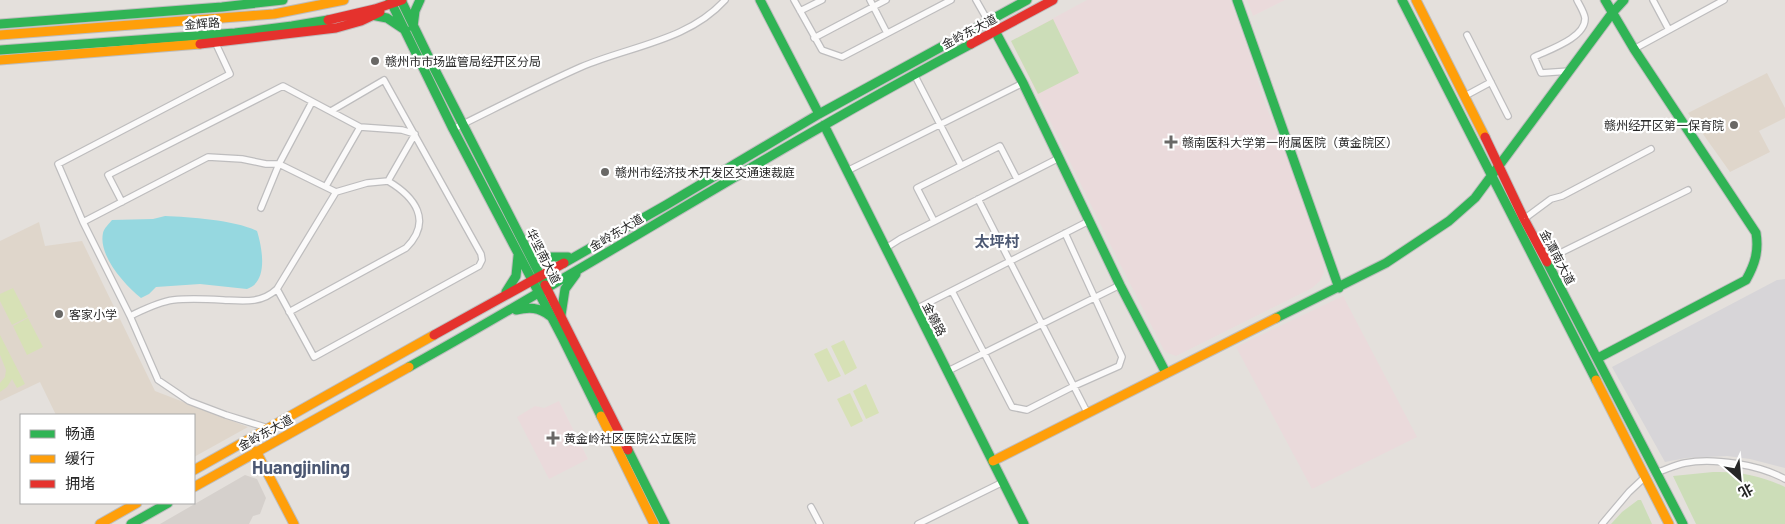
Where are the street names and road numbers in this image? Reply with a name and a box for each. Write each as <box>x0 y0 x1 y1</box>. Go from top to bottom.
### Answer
street label: 金岭东大道 <box>939 11 999 51</box>
street label: 金辉路 <box>184 15 220 31</box>
street label: 金岭东大道 <box>587 211 645 253</box>
street label: 华坚南大道 <box>524 226 564 286</box>
street label: 金潭南大道 <box>1538 227 1578 287</box>
street label: 金赣路 <box>921 300 949 338</box>
street label: 金岭东大道 <box>235 411 295 453</box>

